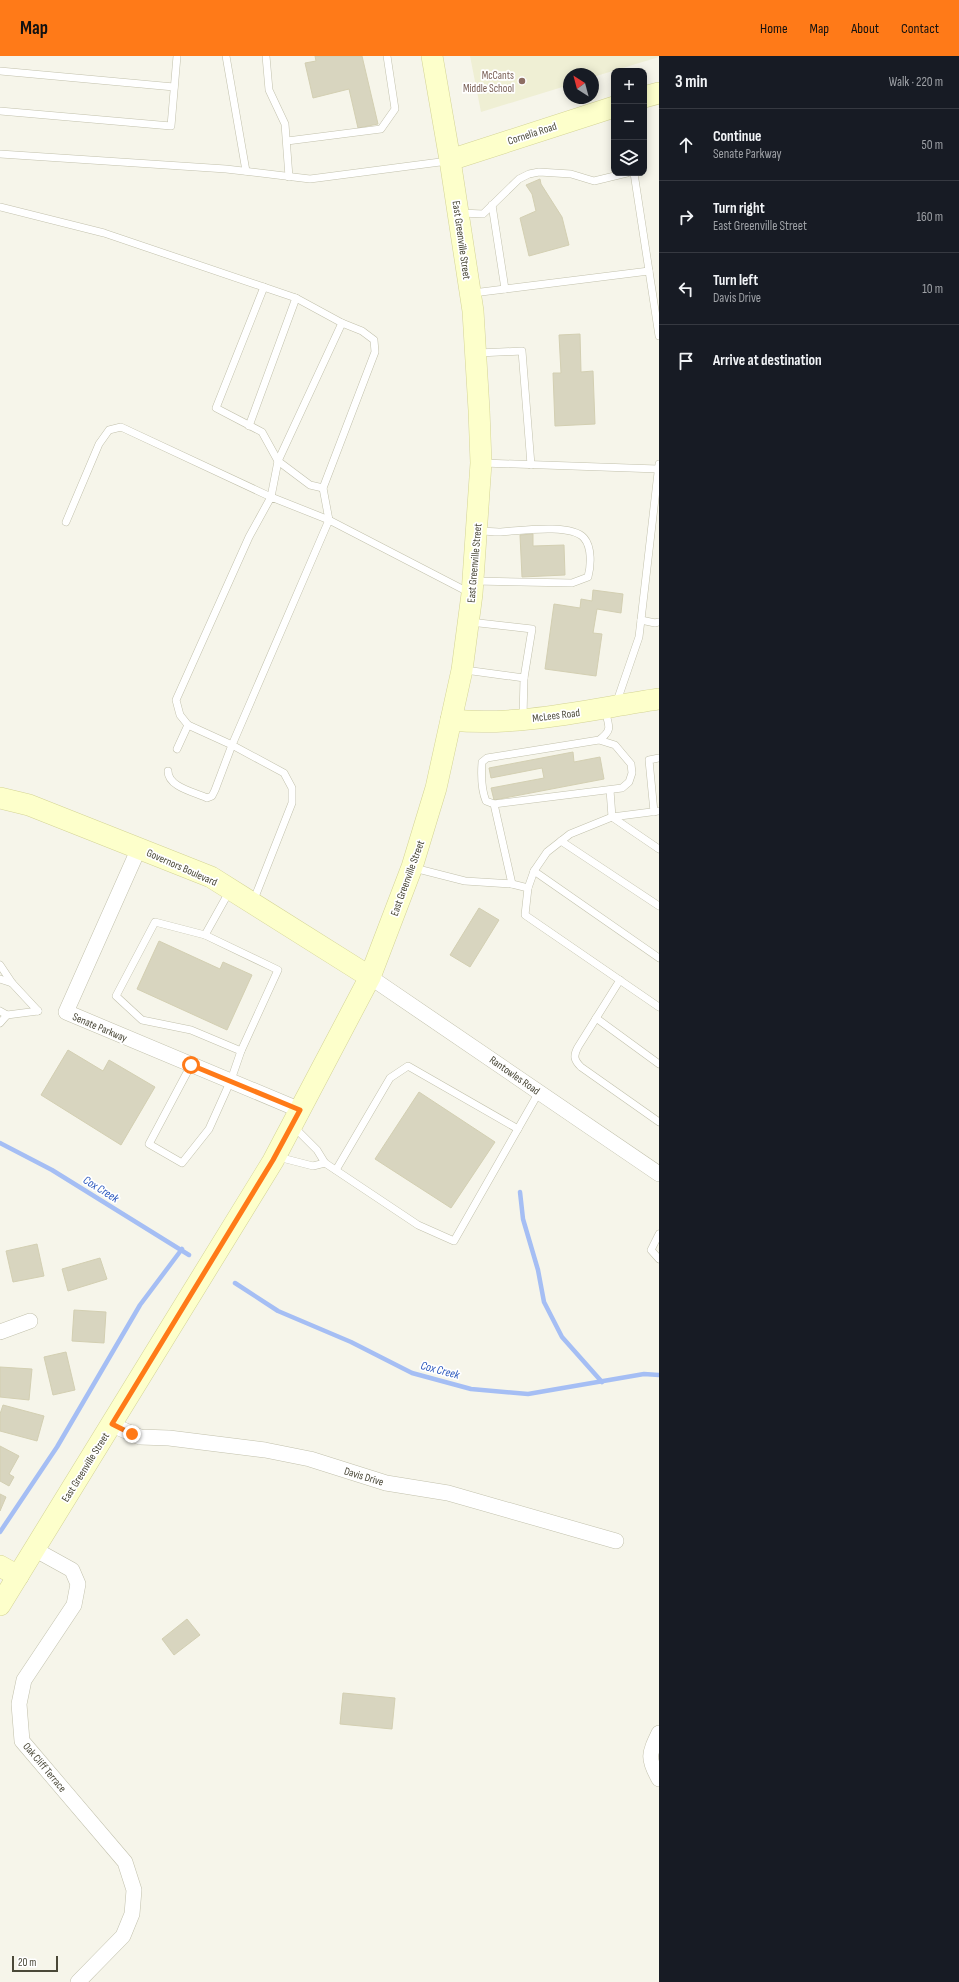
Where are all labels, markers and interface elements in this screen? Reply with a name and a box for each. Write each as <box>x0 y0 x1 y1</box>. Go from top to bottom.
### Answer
text: Map <box>20 17 48 40</box>
text: Home <box>760 20 788 37</box>
text: Map <box>810 20 829 37</box>
text: About <box>851 20 879 37</box>
text: Contact <box>901 20 939 37</box>
north arrow <box>563 68 599 104</box>
map controls <box>611 68 647 176</box>
button: + <box>611 68 647 104</box>
place label: McCants Middle School <box>463 69 514 95</box>
text: 3 min <box>675 72 708 92</box>
text: Walk · 220 m <box>889 74 943 90</box>
marker: McCants Middle School <box>517 76 527 86</box>
button: − <box>611 104 647 140</box>
street label: Cornelia Road <box>506 119 559 147</box>
text: Continue <box>713 127 762 146</box>
icon: ahead <box>675 134 697 156</box>
text: 50 m <box>922 137 943 153</box>
button: layers <box>611 140 647 176</box>
text: Senate Parkway <box>713 146 782 162</box>
text: Turn right <box>713 199 765 218</box>
street label: East Greenville Street <box>450 200 474 281</box>
icon: right <box>675 206 697 228</box>
text: 160 m <box>917 209 943 225</box>
text: East Greenville Street <box>713 218 807 234</box>
text: Turn left <box>713 271 758 290</box>
icon: left <box>675 278 697 300</box>
text: 10 m <box>922 281 943 297</box>
text: Davis Drive <box>713 290 761 306</box>
icon: arrive <box>675 350 697 372</box>
text: Arrive at destination <box>713 351 822 370</box>
street label: East Greenville Street <box>465 522 484 603</box>
street label: McLees Road <box>532 706 581 725</box>
street label: East Greenville Street <box>388 838 427 918</box>
street label: Governors Boulevard <box>144 846 220 889</box>
street label: Senate Parkway <box>71 1010 130 1045</box>
street label: Rantowles Road <box>487 1053 543 1098</box>
route start <box>182 1056 200 1074</box>
water label: Cox Creek <box>80 1173 122 1206</box>
water label: Cox Creek <box>419 1358 461 1383</box>
route end <box>123 1425 141 1443</box>
street label: East Greenville Street <box>59 1430 112 1504</box>
street label: Davis Drive <box>342 1464 385 1489</box>
street label: Oak Cliff Terrace <box>20 1740 69 1795</box>
scale bar <box>12 1954 58 1973</box>
text: 20 m <box>18 1956 36 1969</box>

